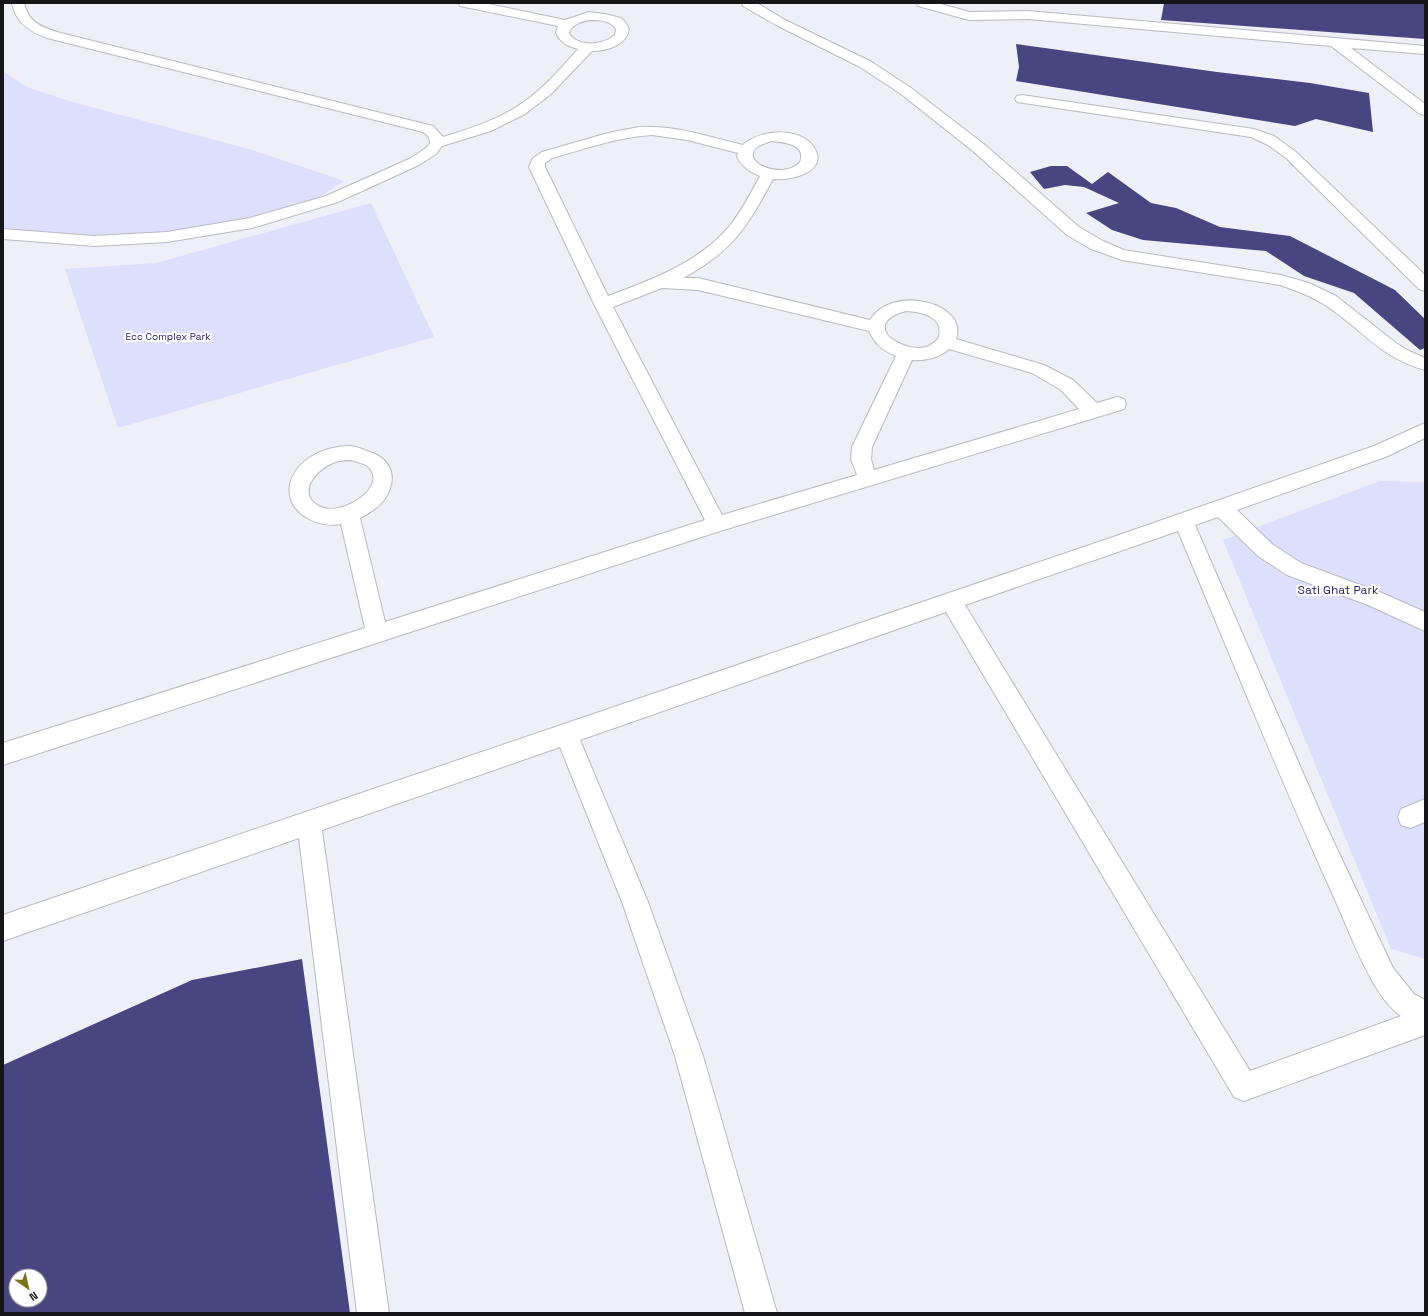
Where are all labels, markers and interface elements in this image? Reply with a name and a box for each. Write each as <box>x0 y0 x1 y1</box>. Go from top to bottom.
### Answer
park label: Ecc Complex Park <box>125 330 211 343</box>
park label: Sati Ghat Park <box>1298 582 1379 598</box>
north arrow <box>8 1268 48 1308</box>
text: N <box>27 1288 41 1304</box>

